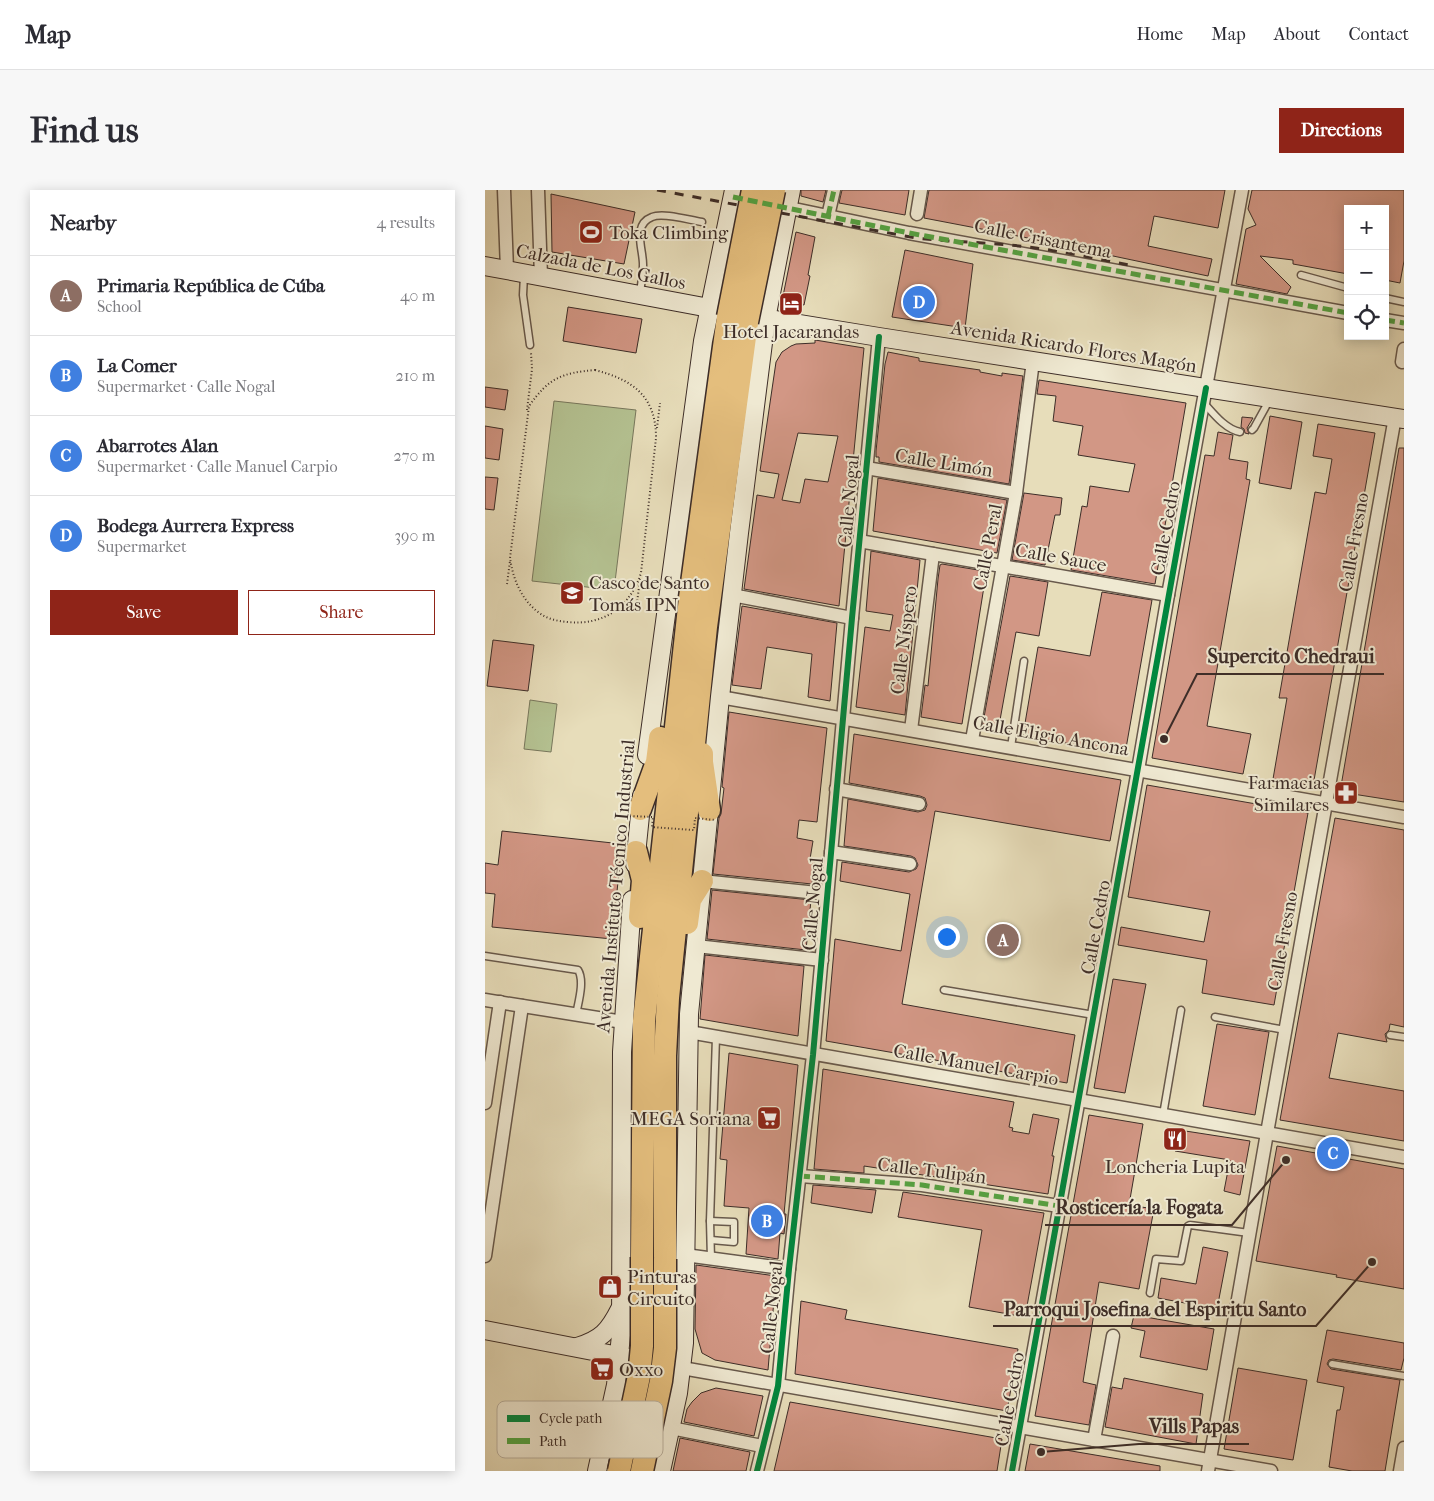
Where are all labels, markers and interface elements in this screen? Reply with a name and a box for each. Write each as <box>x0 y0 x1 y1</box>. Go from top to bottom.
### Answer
text: Map <box>25 21 71 49</box>
text: Home <box>1136 24 1183 45</box>
text: Map <box>1211 24 1246 45</box>
text: About <box>1274 24 1320 45</box>
text: Contact <box>1348 24 1409 45</box>
button: Directions <box>1279 108 1404 153</box>
text: Find us <box>30 110 139 151</box>
map controls <box>1344 205 1389 340</box>
button: + <box>1344 205 1389 250</box>
text: Nearby <box>50 211 116 235</box>
text: 4 results <box>377 213 435 232</box>
street label: Calle Crisantema <box>972 215 1113 263</box>
sports icon: Toka Climbing <box>578 219 604 245</box>
place label: Toka Climbing <box>609 222 729 244</box>
street label: Calzada de Los Gallos <box>514 240 688 294</box>
button: − <box>1344 250 1389 295</box>
text: Primaria República de Cúba <box>97 275 325 297</box>
pin: D <box>903 283 935 321</box>
text: A <box>61 286 71 305</box>
text: 40 m <box>400 286 435 305</box>
hotel icon: Hotel Jacarandas <box>778 291 804 317</box>
button: locate <box>1344 295 1389 340</box>
text: School <box>97 297 142 316</box>
street label: Avenida Ricardo Flores Magón <box>948 317 1198 377</box>
place label: Hotel Jacarandas <box>723 321 859 343</box>
text: La Comer <box>97 355 177 377</box>
text: B <box>61 366 71 385</box>
text: 210 m <box>396 366 435 385</box>
text: Supermarket · Calle Nogal <box>97 377 275 396</box>
text: Abarrotes Alan <box>97 435 218 457</box>
street label: Calle Limón <box>893 444 994 482</box>
text: C <box>61 446 71 465</box>
text: 270 m <box>394 446 435 465</box>
street label: Calle Nogal <box>834 454 864 549</box>
text: Supermarket · Calle Manuel Carpio <box>97 457 338 476</box>
street label: Calle Cedro <box>1147 479 1185 577</box>
street label: Calle Fresno <box>1334 490 1374 594</box>
street label: Calle Peral <box>969 502 1007 592</box>
text: Bodega Aurrera Express <box>97 515 294 537</box>
text: D <box>60 526 72 545</box>
text: 390 m <box>394 526 435 545</box>
text: Supermarket <box>97 537 187 556</box>
street label: Calle Sauce <box>1013 539 1108 577</box>
place label: Casco de Santo Tomás IPN <box>589 572 710 616</box>
school or university icon: Casco de Santo Tomás IPN <box>559 580 585 606</box>
street label: Calle Níspero <box>886 584 922 696</box>
button: Save <box>50 590 238 635</box>
button: Share <box>248 590 435 635</box>
callout: Supercito Chedraui <box>1197 639 1384 674</box>
text: Supercito Chedraui <box>1207 645 1376 668</box>
street label: Calle Eligio Ancona <box>971 711 1131 761</box>
street label: Avenida Instituto Técnico Industrial <box>592 738 640 1035</box>
place label: Farmacias Similares <box>1248 772 1329 816</box>
pharmacy icon: Farmacias Similares <box>1333 780 1359 806</box>
street label: Calle Nogal <box>798 857 828 952</box>
street label: Calle Cedro <box>1077 878 1115 976</box>
street label: Calle Fresno <box>1263 889 1303 993</box>
pin: A <box>987 921 1019 959</box>
your location <box>934 924 960 950</box>
street label: Calle Manuel Carpio <box>892 1040 1060 1090</box>
supermarket icon: MEGA Soriana <box>756 1105 782 1131</box>
place label: MEGA Soriana <box>631 1108 751 1130</box>
restaurant icon: Loncheria Lupita <box>1162 1126 1188 1152</box>
pin: C <box>1317 1134 1349 1172</box>
street label: Calle Tulipán <box>876 1153 988 1189</box>
place label: Loncheria Lupita <box>1105 1156 1245 1178</box>
callout: Rosticería la Fogata <box>1045 1190 1232 1225</box>
text: Rosticería la Fogata <box>1055 1196 1224 1219</box>
pin: B <box>751 1202 783 1240</box>
street label: Calle Nogal <box>756 1260 788 1355</box>
place label: Pinturas Circuito <box>627 1266 696 1310</box>
shop icon: Pinturas Circuito <box>597 1274 623 1300</box>
callout: Parroqui Josefina del Espiritu Santo <box>993 1291 1316 1326</box>
text: Parroqui Josefina del Espiritu Santo <box>1004 1298 1307 1321</box>
street label: Calle Cedro <box>991 1350 1029 1448</box>
supermarket icon: Oxxo <box>589 1356 615 1382</box>
place label: Oxxo <box>619 1359 664 1381</box>
legend <box>497 1401 663 1458</box>
callout: Vills Papas <box>1139 1409 1249 1444</box>
text: Cycle path <box>539 1410 603 1427</box>
text: Vills Papas <box>1148 1415 1240 1438</box>
text: Path <box>539 1433 567 1450</box>

